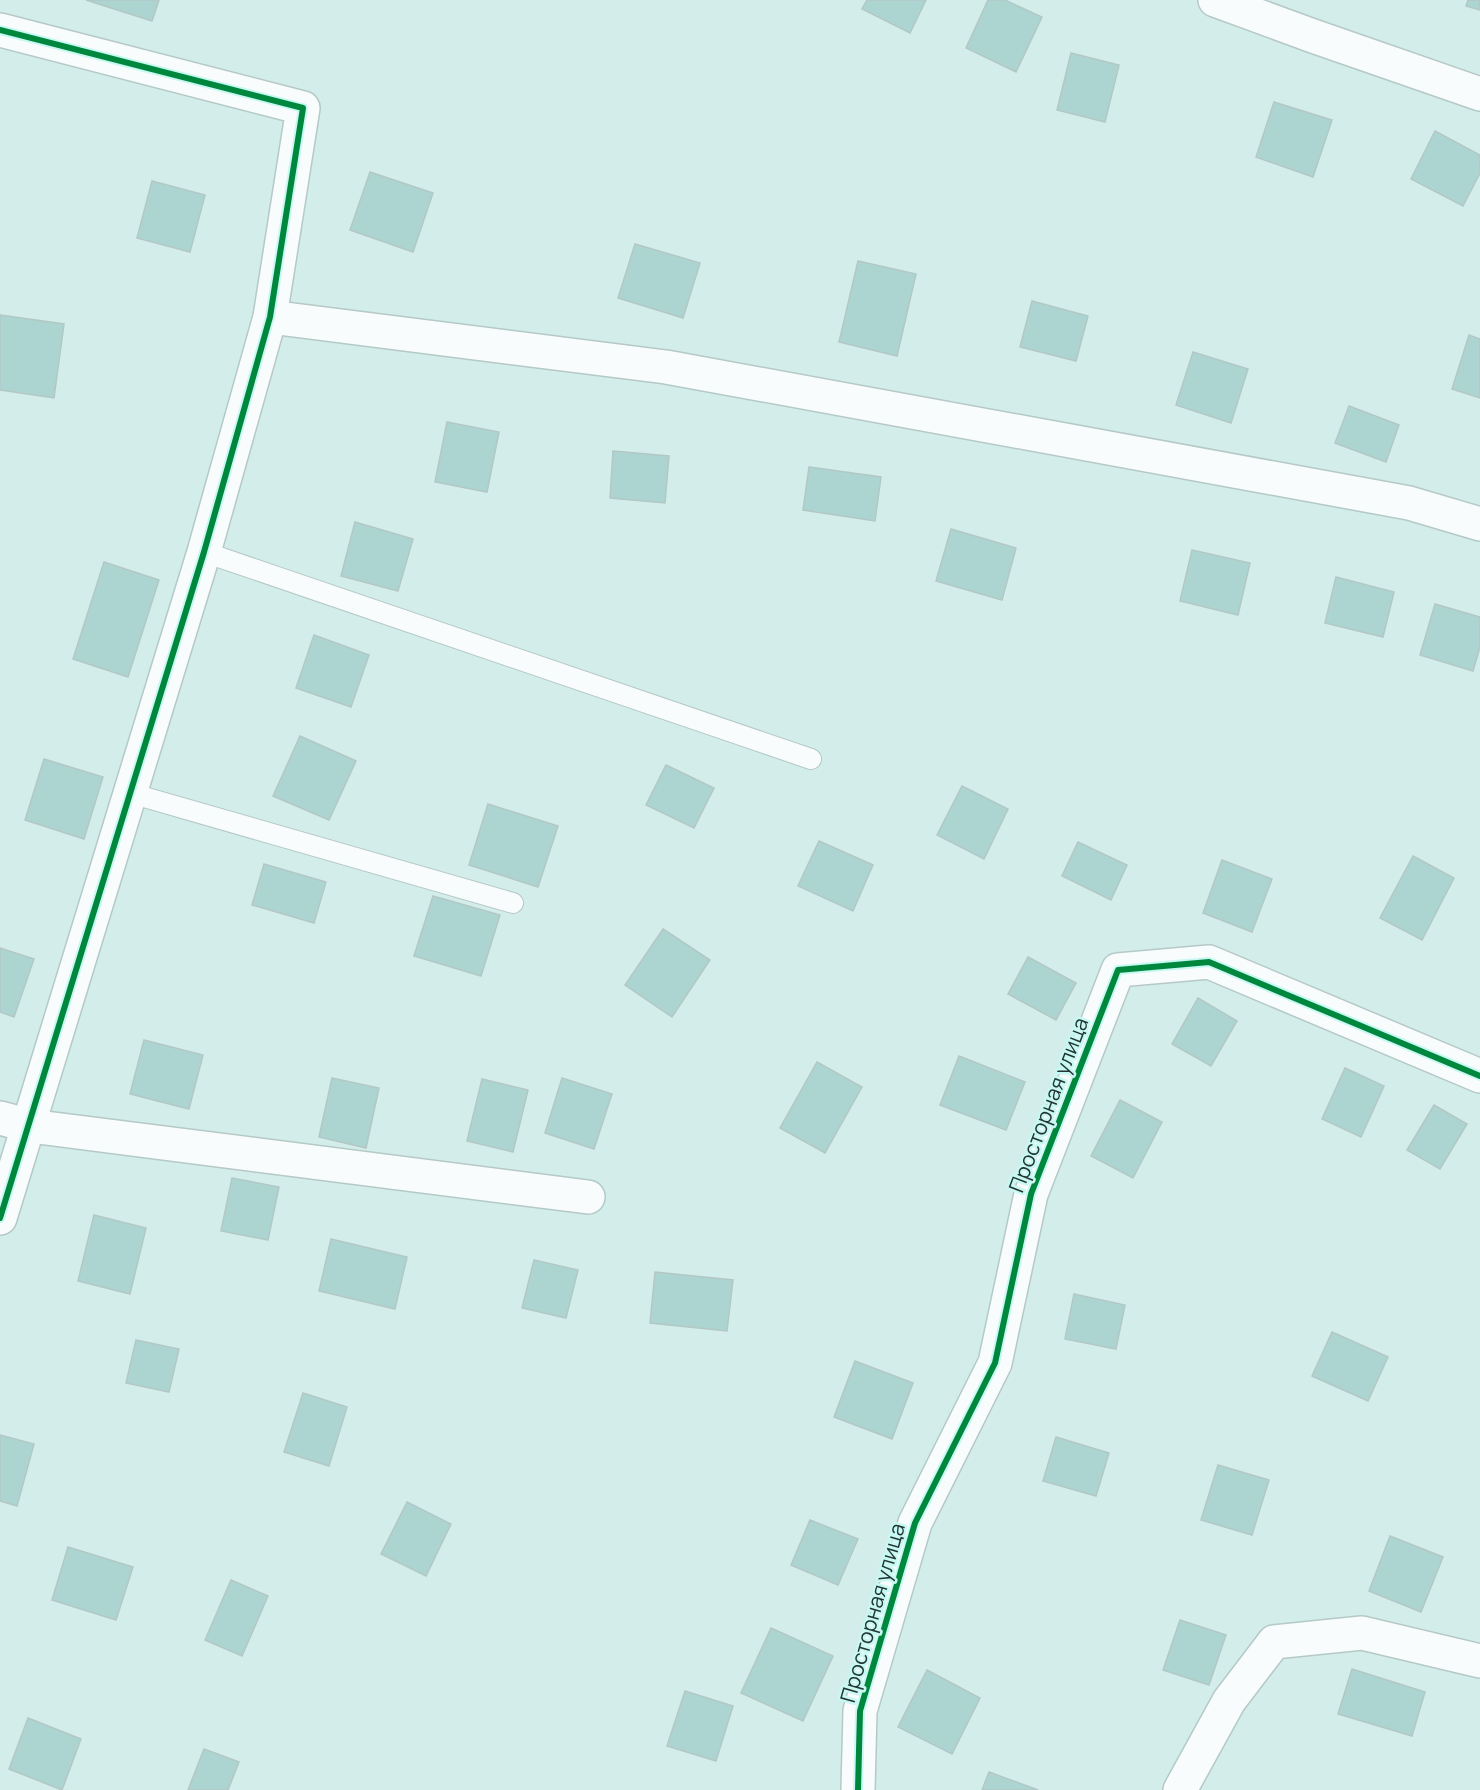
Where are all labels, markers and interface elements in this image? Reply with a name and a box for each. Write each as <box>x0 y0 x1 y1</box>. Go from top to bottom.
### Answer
street label: Просторная улица <box>1002 1013 1094 1196</box>
street label: Просторная улица <box>833 1520 911 1706</box>

